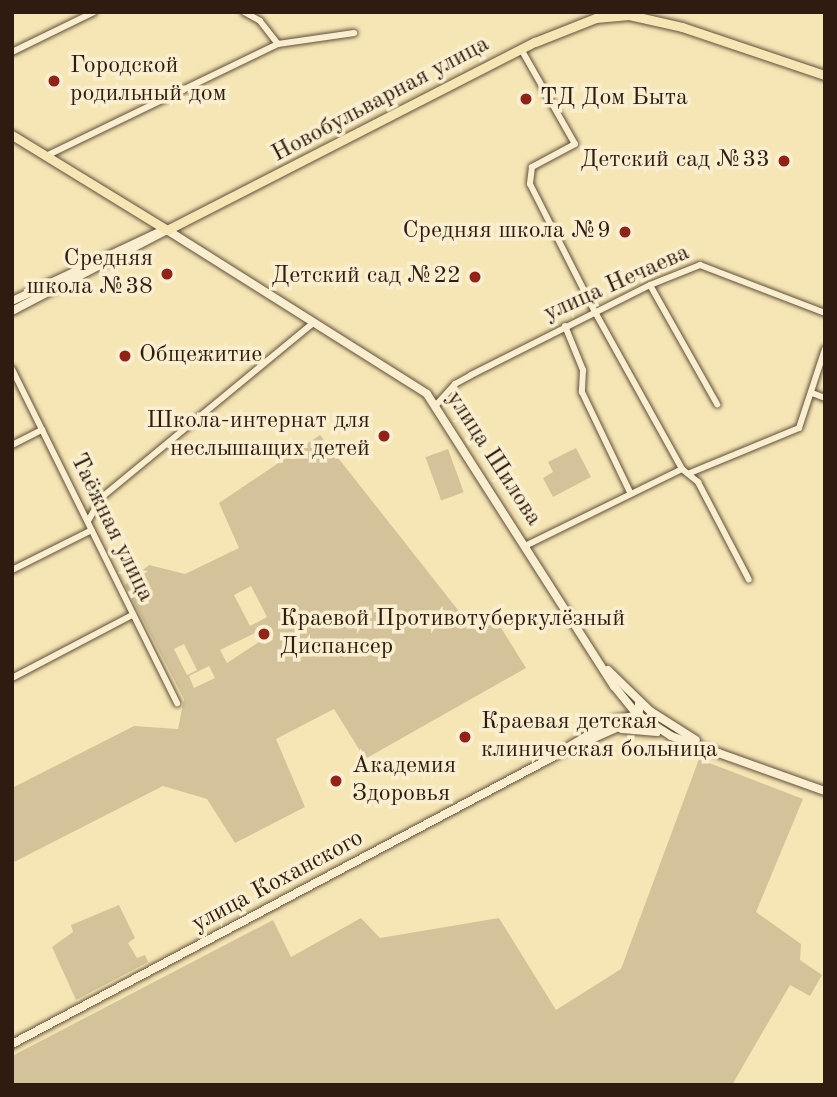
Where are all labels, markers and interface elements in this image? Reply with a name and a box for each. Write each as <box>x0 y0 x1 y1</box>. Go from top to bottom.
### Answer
street label: Новобульварная улица <box>267 30 495 170</box>
place label: Городской родильный дом <box>70 53 226 109</box>
marker: Городской родильный дом <box>44 71 64 91</box>
place label: ТД Дом Быта <box>540 85 688 113</box>
marker: ТД Дом Быта <box>518 91 534 107</box>
place label: Детский сад №33 <box>581 147 770 175</box>
marker: Детский сад №33 <box>776 153 792 169</box>
place label: Средняя школа №9 <box>402 218 611 246</box>
marker: Средняя школа №9 <box>617 224 633 240</box>
street label: улица Нечаева <box>540 239 694 329</box>
place label: Средняя школа №38 <box>27 246 153 302</box>
place label: Детский сад №22 <box>272 263 461 291</box>
marker: Средняя школа №38 <box>159 266 175 282</box>
marker: Детский сад №22 <box>467 269 483 285</box>
place label: Общежитие <box>139 342 262 370</box>
marker: Общежитие <box>117 348 133 364</box>
street label: улица Шилова <box>439 386 547 532</box>
place label: Школа-интернат для неслышащих детей <box>147 408 370 464</box>
marker: Школа-интернат для неслышащих детей <box>376 428 392 444</box>
street label: Таёжная улица <box>63 449 159 607</box>
place label: Краевой Противотуберкулёзный Диспансер <box>280 606 625 662</box>
marker: Краевой Противотуберкулёзный Диспансер <box>254 624 274 644</box>
place label: Краевая детская клиническая больница <box>481 709 718 765</box>
marker: Краевая детская клиническая больница <box>455 727 475 747</box>
place label: Академия Здоровья <box>352 753 456 809</box>
marker: Академия Здоровья <box>326 771 346 791</box>
street label: улица Коханского <box>187 825 369 939</box>

